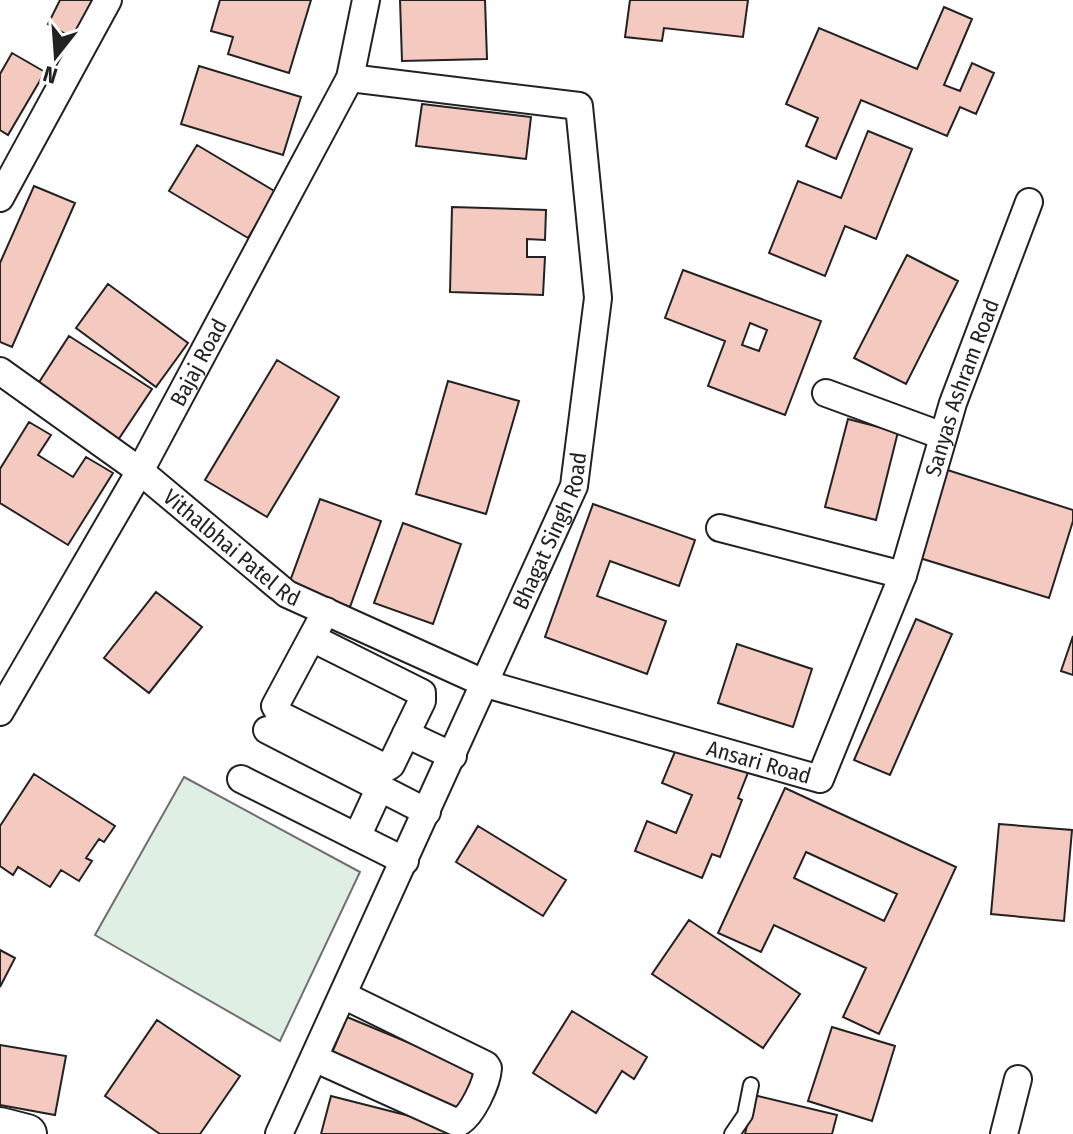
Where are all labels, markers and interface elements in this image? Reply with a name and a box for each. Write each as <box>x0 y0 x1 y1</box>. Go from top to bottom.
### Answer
north arrow <box>16 16 96 96</box>
text: N <box>40 60 61 89</box>
street label: Sanyas Ashram Road <box>919 295 1005 480</box>
street label: Bajaj Road <box>164 314 233 411</box>
street label: Bhagat Singh Road <box>507 451 592 614</box>
street label: Vithalbhai Patel Rd <box>158 483 305 612</box>
street label: Ansari Road <box>704 734 814 790</box>

